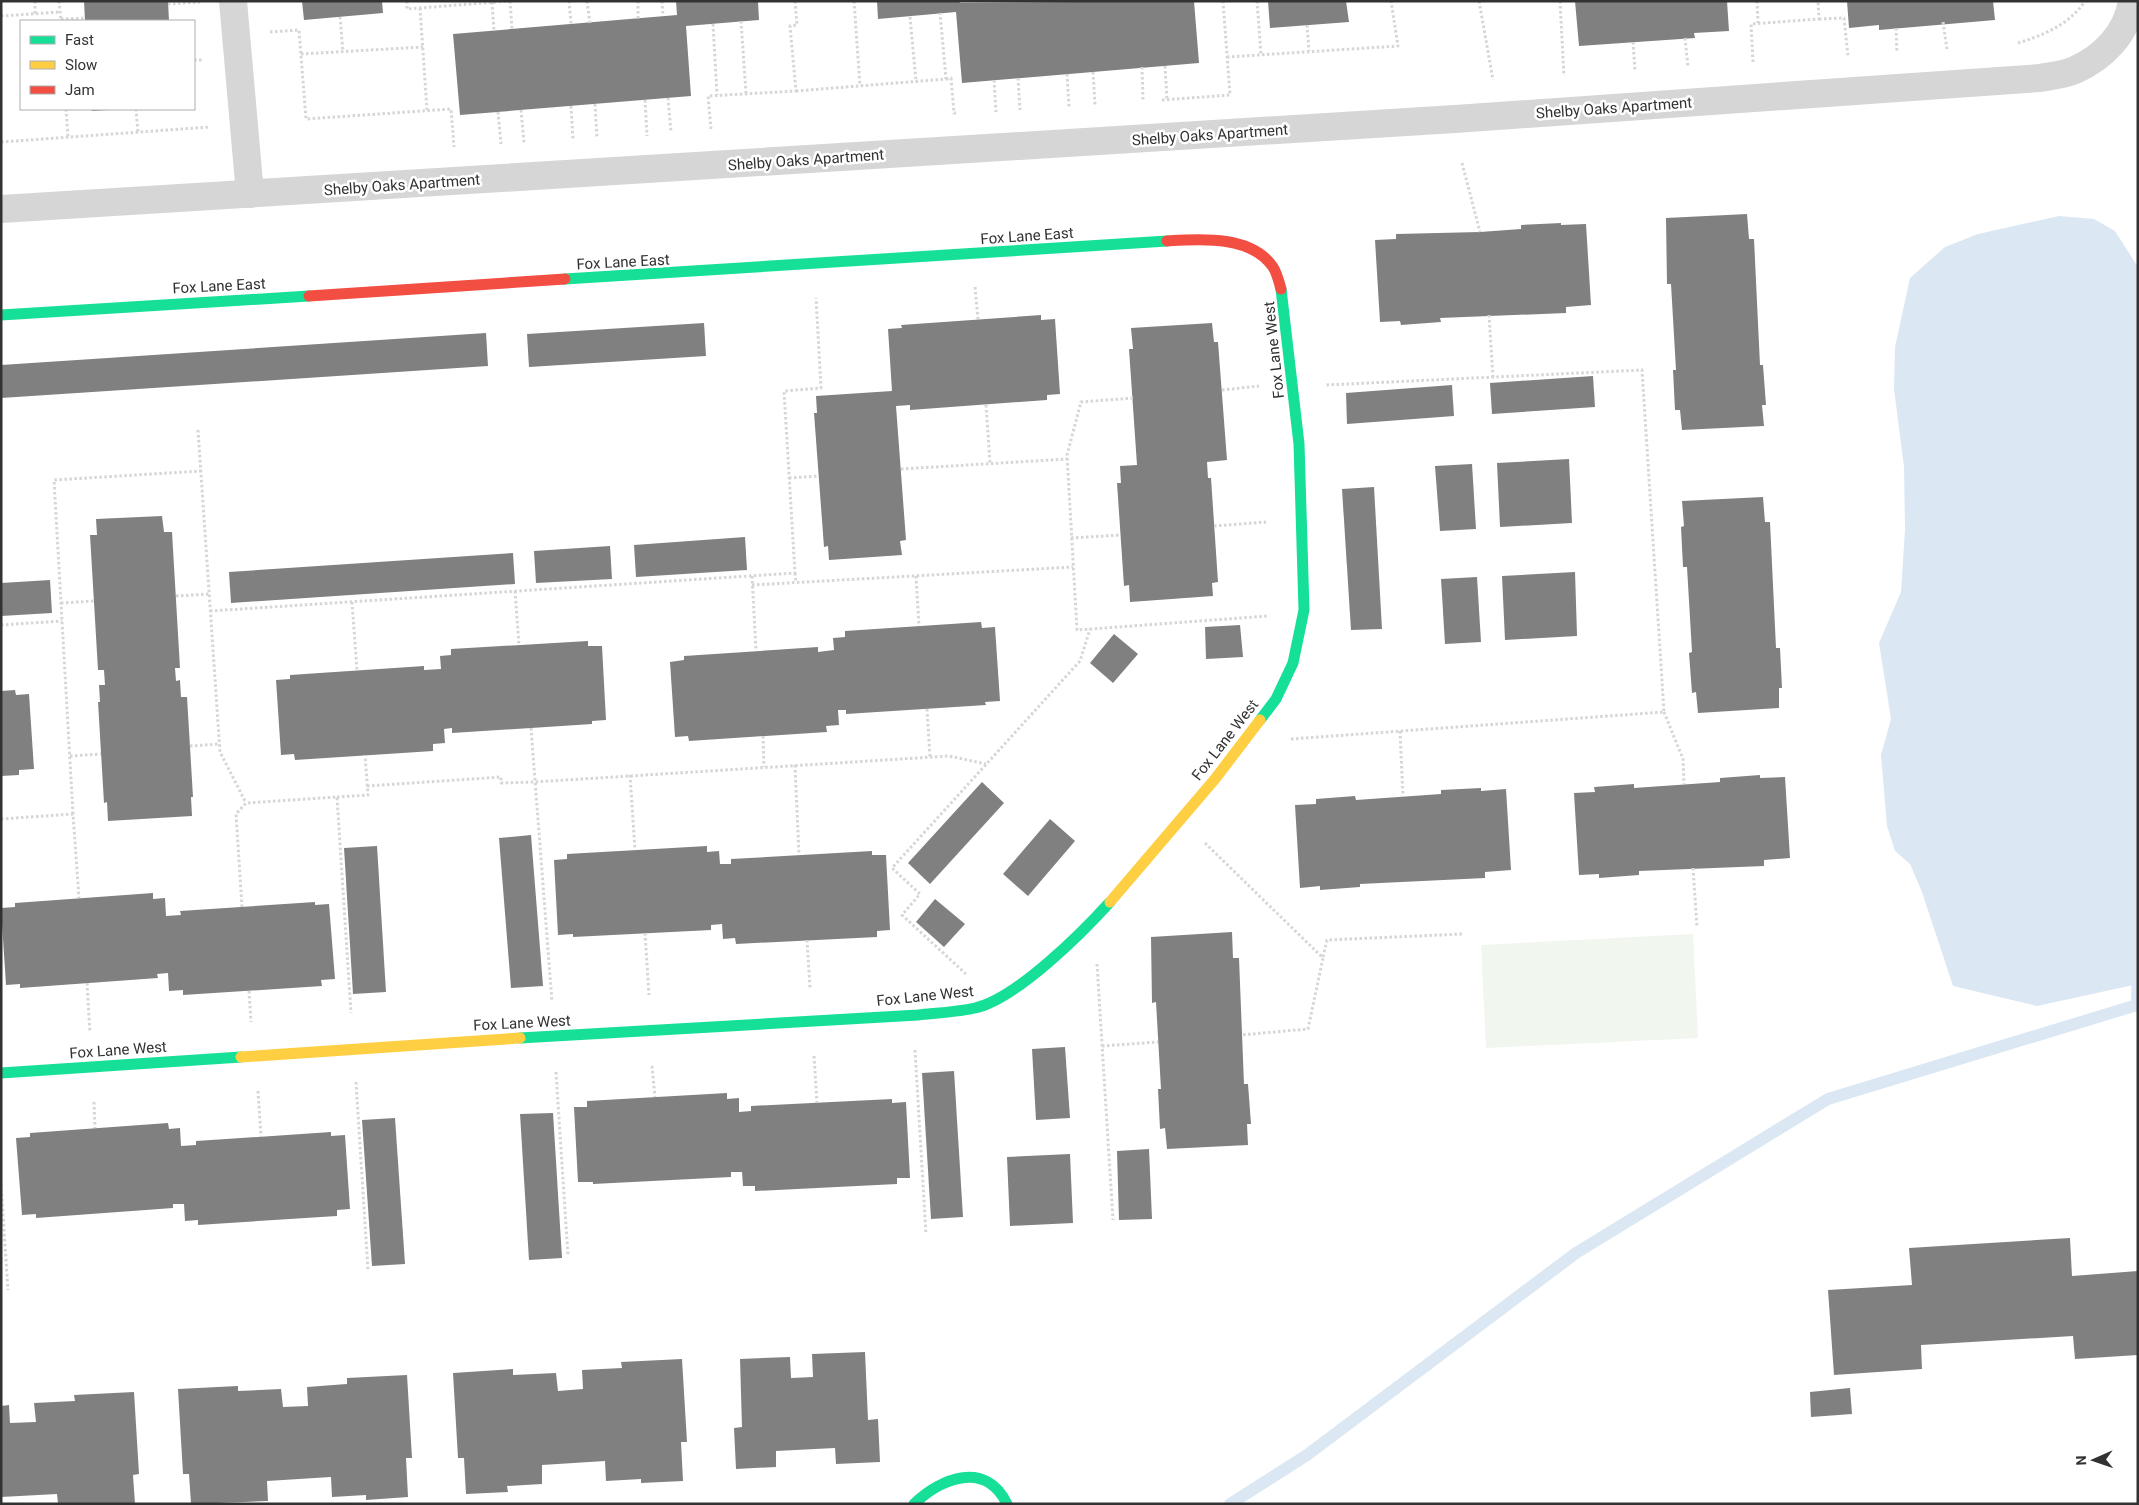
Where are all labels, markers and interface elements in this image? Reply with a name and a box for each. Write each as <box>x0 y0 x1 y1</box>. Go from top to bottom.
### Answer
legend <box>20 20 195 110</box>
text: Fast <box>65 31 94 49</box>
text: Slow <box>65 56 97 74</box>
text: Jam <box>65 81 95 99</box>
street label: Shelby Oaks Apartment <box>1535 94 1693 122</box>
street label: Shelby Oaks Apartment <box>1131 121 1289 149</box>
street label: Shelby Oaks Apartment <box>727 146 885 174</box>
street label: Shelby Oaks Apartment <box>323 171 481 199</box>
street label: Fox Lane East <box>980 224 1074 248</box>
street label: Fox Lane East <box>576 251 670 273</box>
street label: Fox Lane East <box>172 275 266 297</box>
street label: Fox Lane West <box>1260 300 1288 399</box>
street label: Fox Lane West <box>1188 696 1262 784</box>
street label: Fox Lane West <box>876 982 975 1010</box>
street label: Fox Lane West <box>473 1011 571 1035</box>
street label: Fox Lane West <box>69 1038 167 1062</box>
north arrow <box>2069 1435 2119 1485</box>
text: N <box>2073 1455 2089 1466</box>

